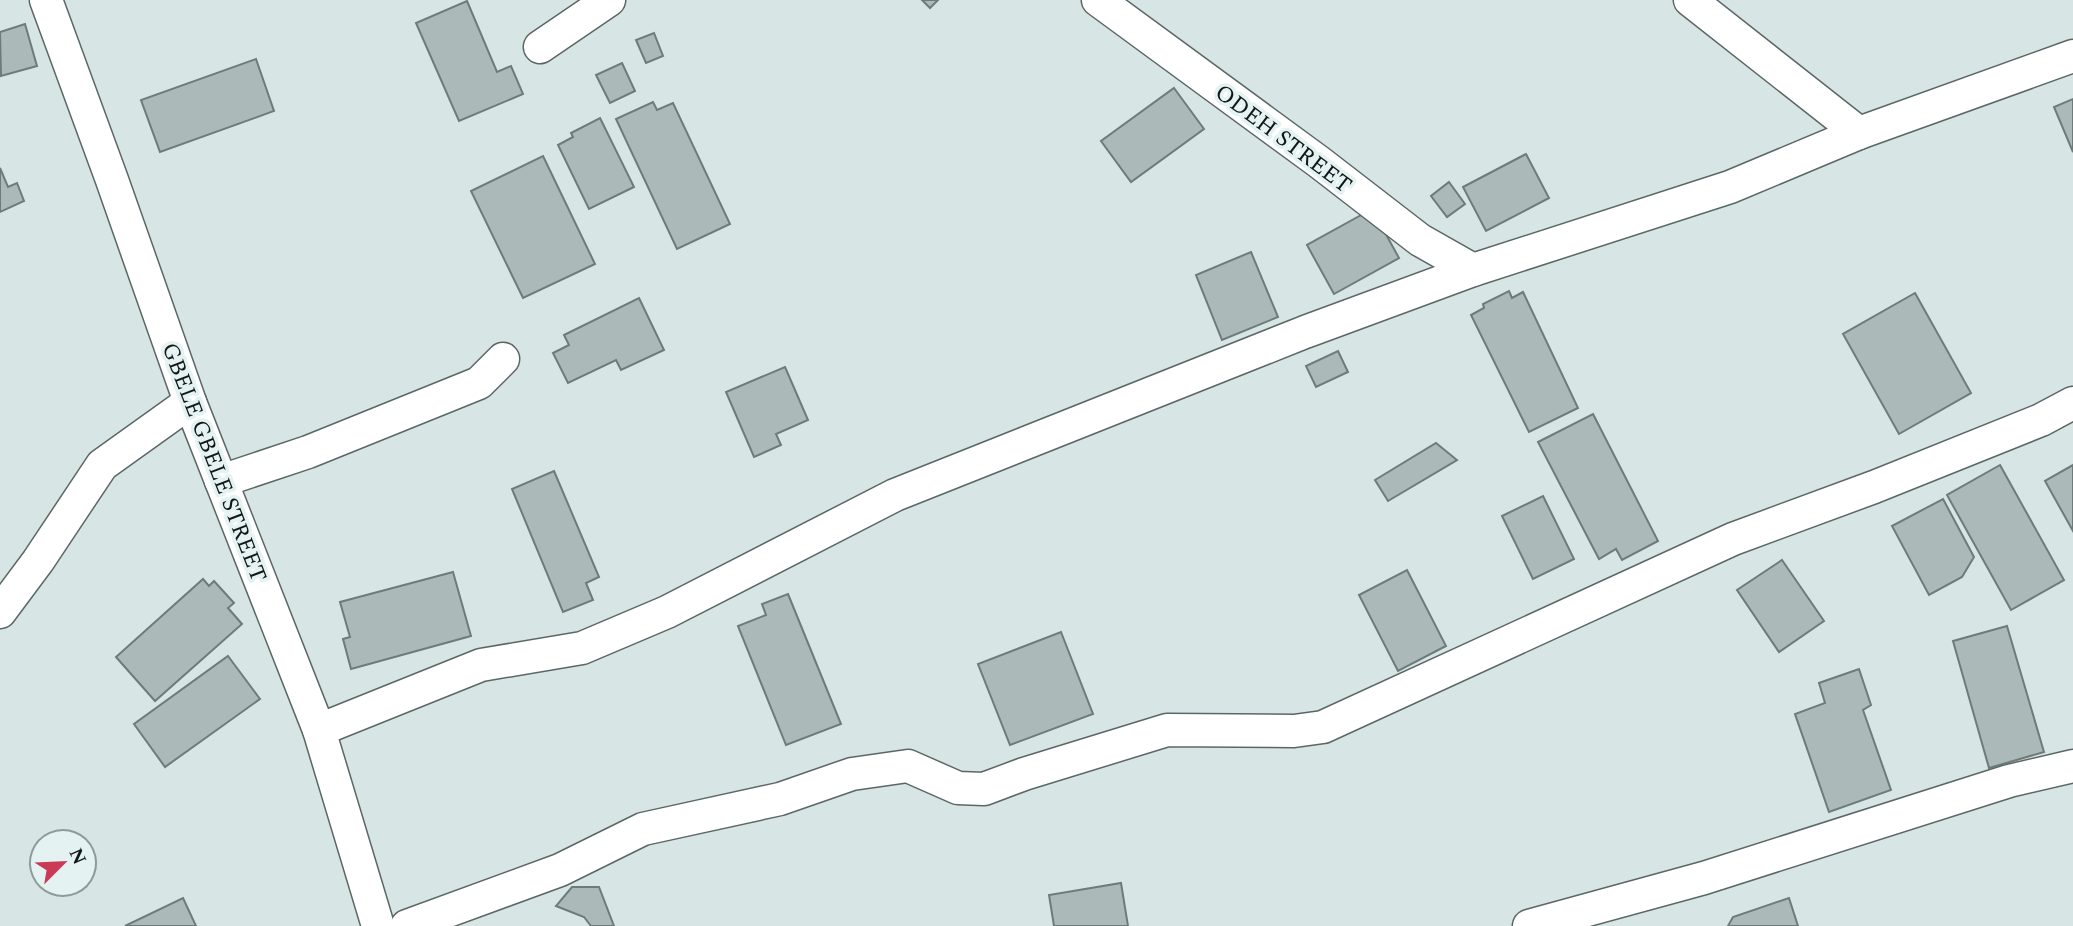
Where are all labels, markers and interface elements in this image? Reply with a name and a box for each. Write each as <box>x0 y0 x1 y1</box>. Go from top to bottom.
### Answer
street label: ODEH STREET <box>1207 76 1359 203</box>
street label: GBELE GBELE STREET <box>152 338 275 587</box>
north arrow <box>28 828 98 898</box>
text: N <box>61 844 94 870</box>

